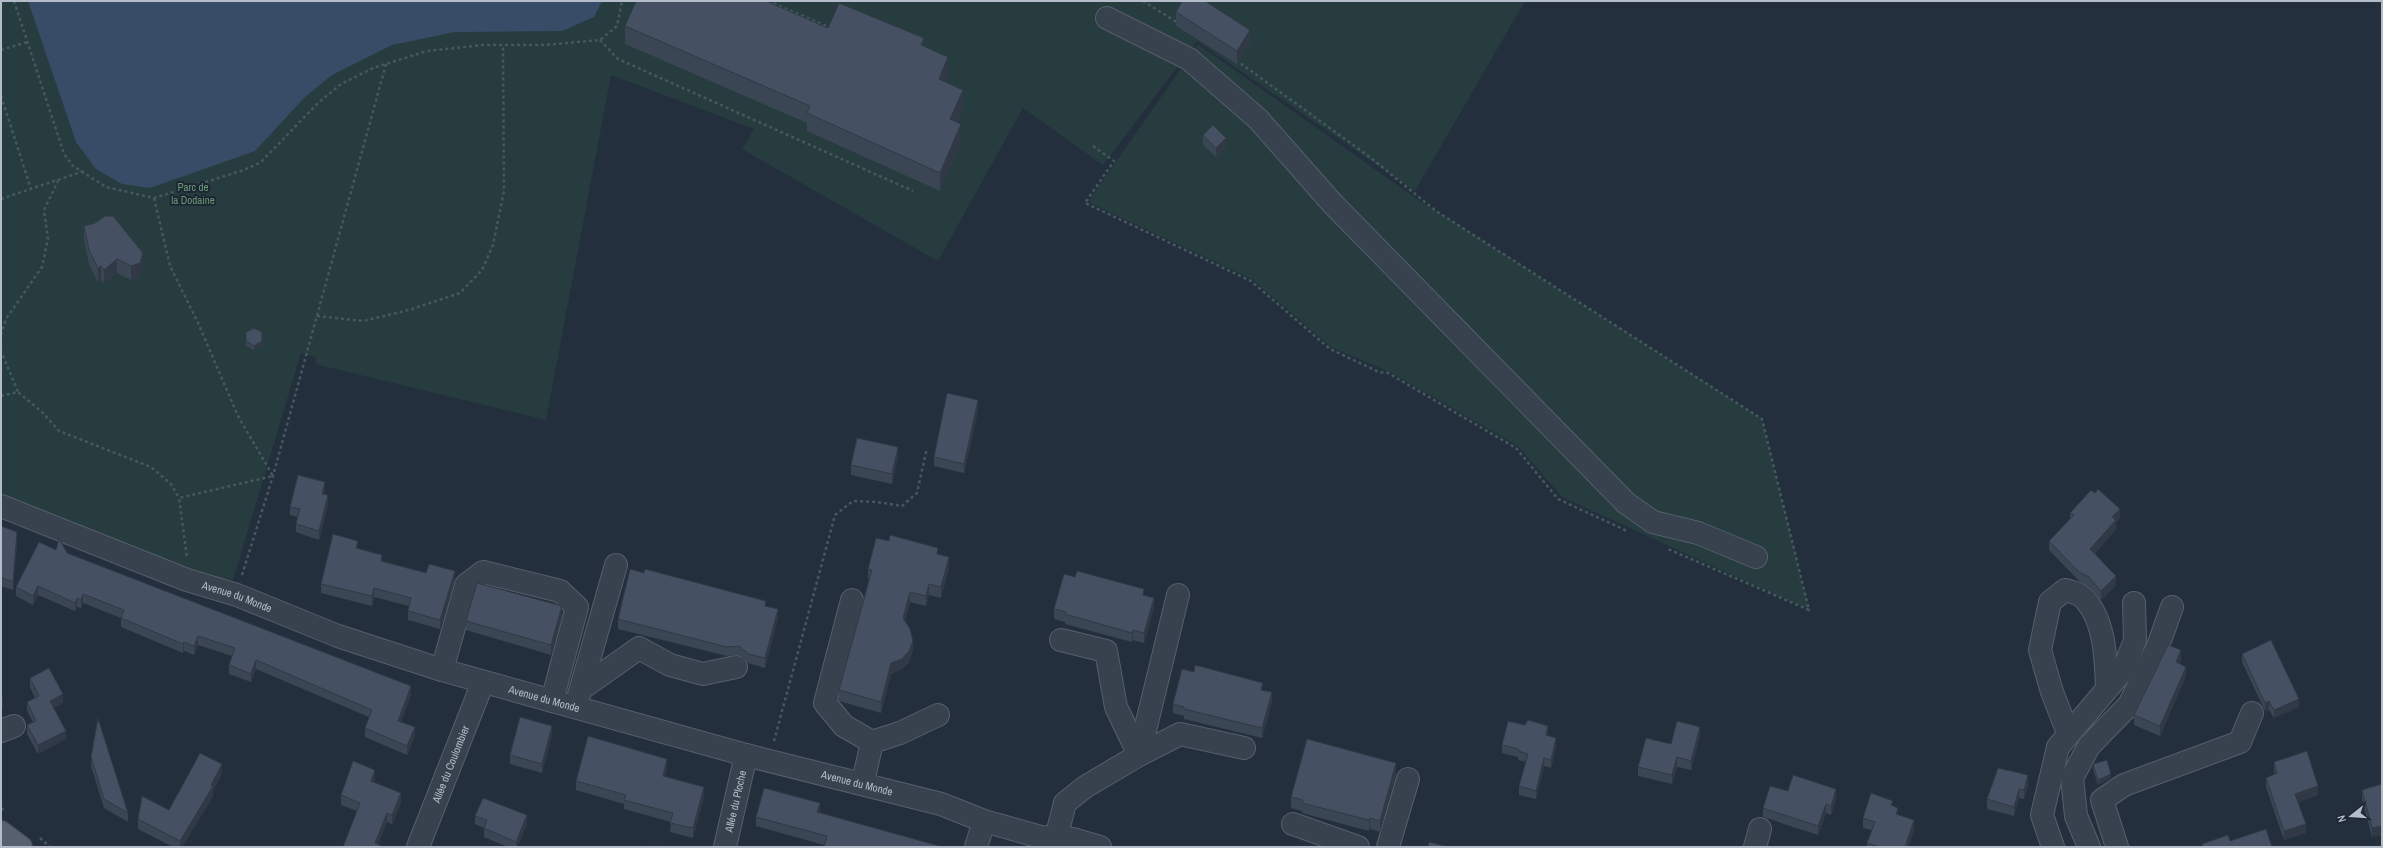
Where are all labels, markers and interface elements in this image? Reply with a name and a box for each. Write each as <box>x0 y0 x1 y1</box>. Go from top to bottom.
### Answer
park label: Parc de la Dodaine <box>171 180 215 207</box>
street label: Avenue du Monde <box>200 578 274 615</box>
street label: Avenue du Monde <box>506 682 581 715</box>
street label: Allée du Coulombier <box>429 724 472 806</box>
street label: Avenue du Monde <box>819 767 894 799</box>
street label: Allée du Ploche <box>721 769 749 834</box>
north arrow <box>2331 796 2371 836</box>
text: N <box>2334 814 2349 824</box>

